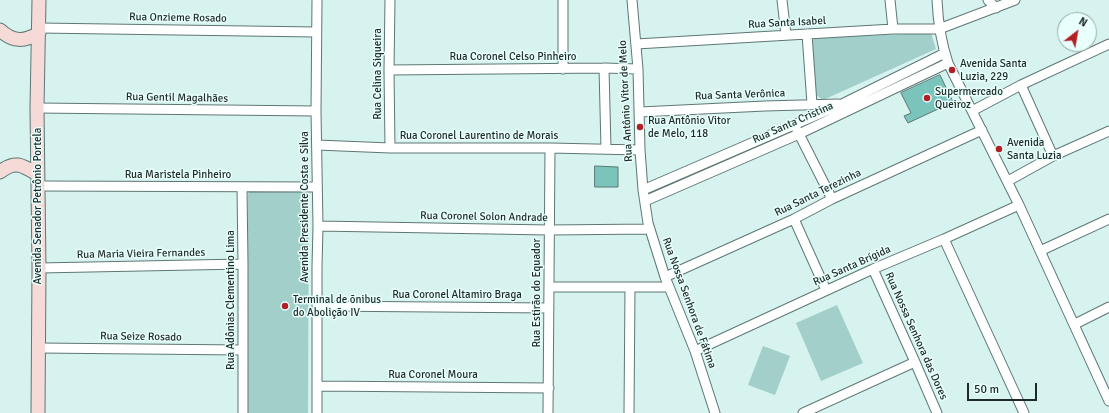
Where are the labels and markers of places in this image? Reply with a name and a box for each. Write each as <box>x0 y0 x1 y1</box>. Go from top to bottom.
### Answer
place label: Avenida Santa Luzia, 229 <box>960 57 1027 83</box>
marker: Avenida Santa Luzia, 229 <box>947 65 957 75</box>
place label: Supermercado Queiroz <box>935 85 1003 111</box>
marker: Supermercado Queiroz <box>922 93 932 103</box>
place label: Rua Antônio Vitor de Melo, 118 <box>648 114 730 140</box>
marker: Rua Antônio Vitor de Melo, 118 <box>635 122 645 132</box>
place label: Avenida Santa Luzia <box>1007 136 1061 162</box>
marker: Avenida Santa Luzia <box>994 144 1004 154</box>
place label: Terminal de õnibus do Abolição IV <box>293 293 381 319</box>
marker: Terminal de õnibus do Abolição IV <box>280 301 290 311</box>

